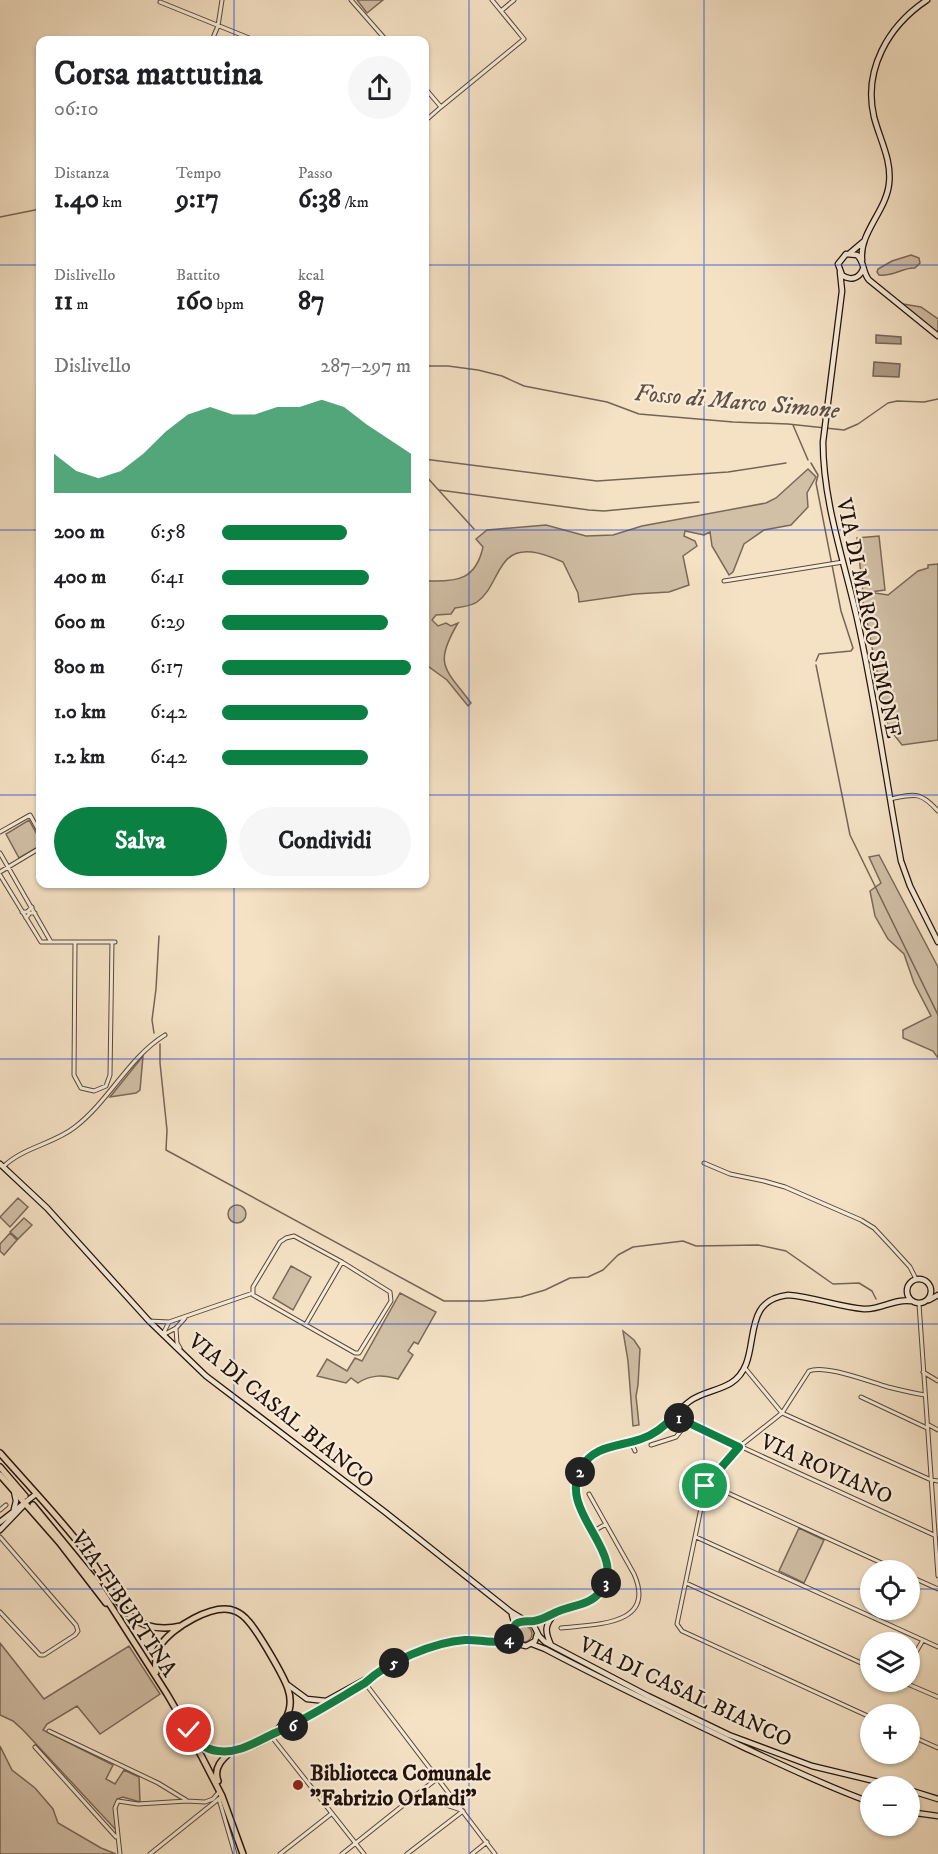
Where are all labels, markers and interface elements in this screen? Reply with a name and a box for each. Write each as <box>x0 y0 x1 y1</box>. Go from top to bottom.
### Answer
text: Corsa mattutina <box>54 54 263 95</box>
button: share <box>348 56 411 119</box>
text: 06:10 <box>54 97 98 122</box>
text: Distanza <box>54 163 109 183</box>
text: Tempo <box>176 163 221 183</box>
text: Passo <box>298 163 333 183</box>
text: 1.40 <box>54 183 99 216</box>
text: 9:17 <box>176 183 219 216</box>
text: 6:38 <box>298 183 341 216</box>
text: km <box>99 192 122 212</box>
text: /km <box>341 192 369 212</box>
text: Dislivello <box>54 265 115 285</box>
text: Battito <box>176 265 220 285</box>
text: kcal <box>298 265 324 285</box>
text: 11 <box>54 285 73 318</box>
text: 160 <box>176 285 213 318</box>
text: 87 <box>298 285 325 318</box>
text: m <box>73 294 89 314</box>
text: bpm <box>213 294 244 314</box>
text: Dislivello <box>54 354 131 379</box>
text: 287–297 m <box>320 354 411 379</box>
water label: Fosso di Marco Simone <box>633 378 841 426</box>
street label: VIA DI MARCO SIMONE <box>830 495 907 741</box>
text: 200 m <box>54 520 105 545</box>
text: 6:58 <box>150 520 186 545</box>
text: 400 m <box>54 565 106 590</box>
text: 6:41 <box>150 565 184 590</box>
text: 600 m <box>54 610 105 635</box>
text: 6:29 <box>150 610 185 635</box>
text: 800 m <box>54 655 105 680</box>
text: 6:17 <box>150 655 184 680</box>
text: 1.0 km <box>54 700 106 725</box>
text: 6:42 <box>150 700 187 725</box>
text: 1.2 km <box>54 745 105 770</box>
text: 6:42 <box>150 745 187 770</box>
button: Salva <box>54 807 227 876</box>
button: Condividi <box>239 807 411 876</box>
street label: VIA DI CASAL BIANCO <box>182 1327 379 1494</box>
pin: 1 <box>664 1403 694 1433</box>
text: 1 <box>676 1408 682 1428</box>
street label: VIA ROVIANO <box>755 1428 897 1511</box>
pin: 2 <box>565 1457 595 1487</box>
pin <box>679 1460 730 1511</box>
text: 2 <box>576 1462 584 1482</box>
icon: arrive <box>688 1469 721 1502</box>
street label: VIA TIBURTINA <box>64 1525 183 1683</box>
map controls <box>860 1560 920 1836</box>
button: locate <box>860 1560 920 1620</box>
pin: 3 <box>591 1568 621 1598</box>
text: 3 <box>603 1573 609 1593</box>
pin: 4 <box>494 1624 524 1654</box>
text: 4 <box>504 1629 514 1649</box>
street label: VIA DI CASAL BIANCO <box>574 1631 796 1754</box>
button: layers <box>860 1632 920 1692</box>
pin: 5 <box>379 1648 409 1678</box>
text: 5 <box>390 1653 398 1673</box>
pin <box>163 1704 214 1755</box>
button: + <box>860 1704 920 1764</box>
pin: 6 <box>278 1711 308 1741</box>
icon: check <box>172 1713 205 1746</box>
text: 6 <box>289 1716 297 1736</box>
place label: Biblioteca Comunale "Fabrizio Orlandi" <box>310 1760 491 1812</box>
button: − <box>860 1776 920 1836</box>
marker: Biblioteca Comunale "Fabrizio Orlandi" <box>291 1778 305 1792</box>

